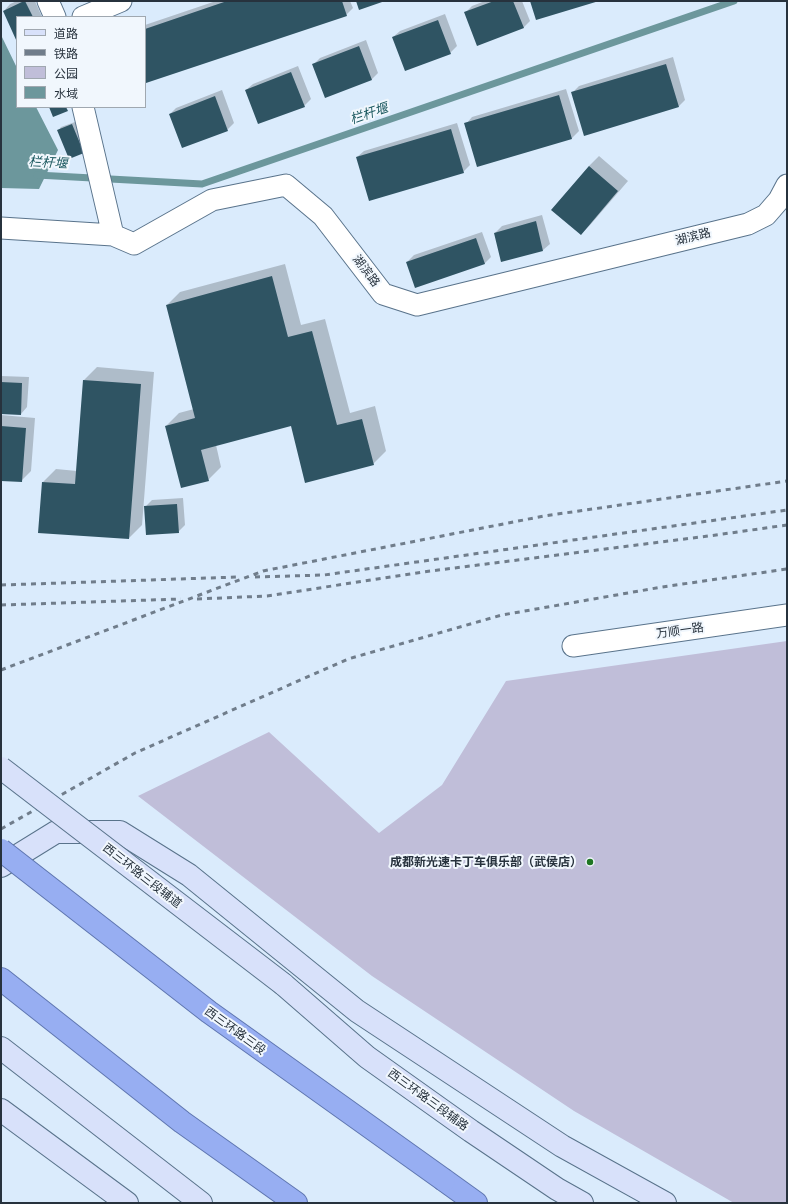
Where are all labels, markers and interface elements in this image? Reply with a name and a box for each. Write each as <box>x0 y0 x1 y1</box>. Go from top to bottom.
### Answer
legend <box>16 16 146 108</box>
text: 道路 <box>54 26 78 41</box>
text: 铁路 <box>54 46 78 61</box>
text: 公园 <box>54 66 78 81</box>
text: 水域 <box>54 86 78 101</box>
water label: 栏杆堰 <box>348 100 390 128</box>
water label: 栏杆堰 <box>28 154 68 172</box>
street label: 湖滨路 <box>674 226 712 248</box>
street label: 湖滨路 <box>349 252 383 290</box>
street label: 万顺一路 <box>655 621 705 641</box>
street label: 西三环路三段辅道 <box>100 841 184 911</box>
place label: 成都新光速卡丁车俱乐部（武侯店） <box>390 855 582 869</box>
marker: 成都新光速卡丁车俱乐部（武侯店） <box>585 857 595 867</box>
street label: 西三环路三段 <box>202 1004 268 1058</box>
street label: 西三环路三段辅路 <box>385 1066 471 1134</box>

